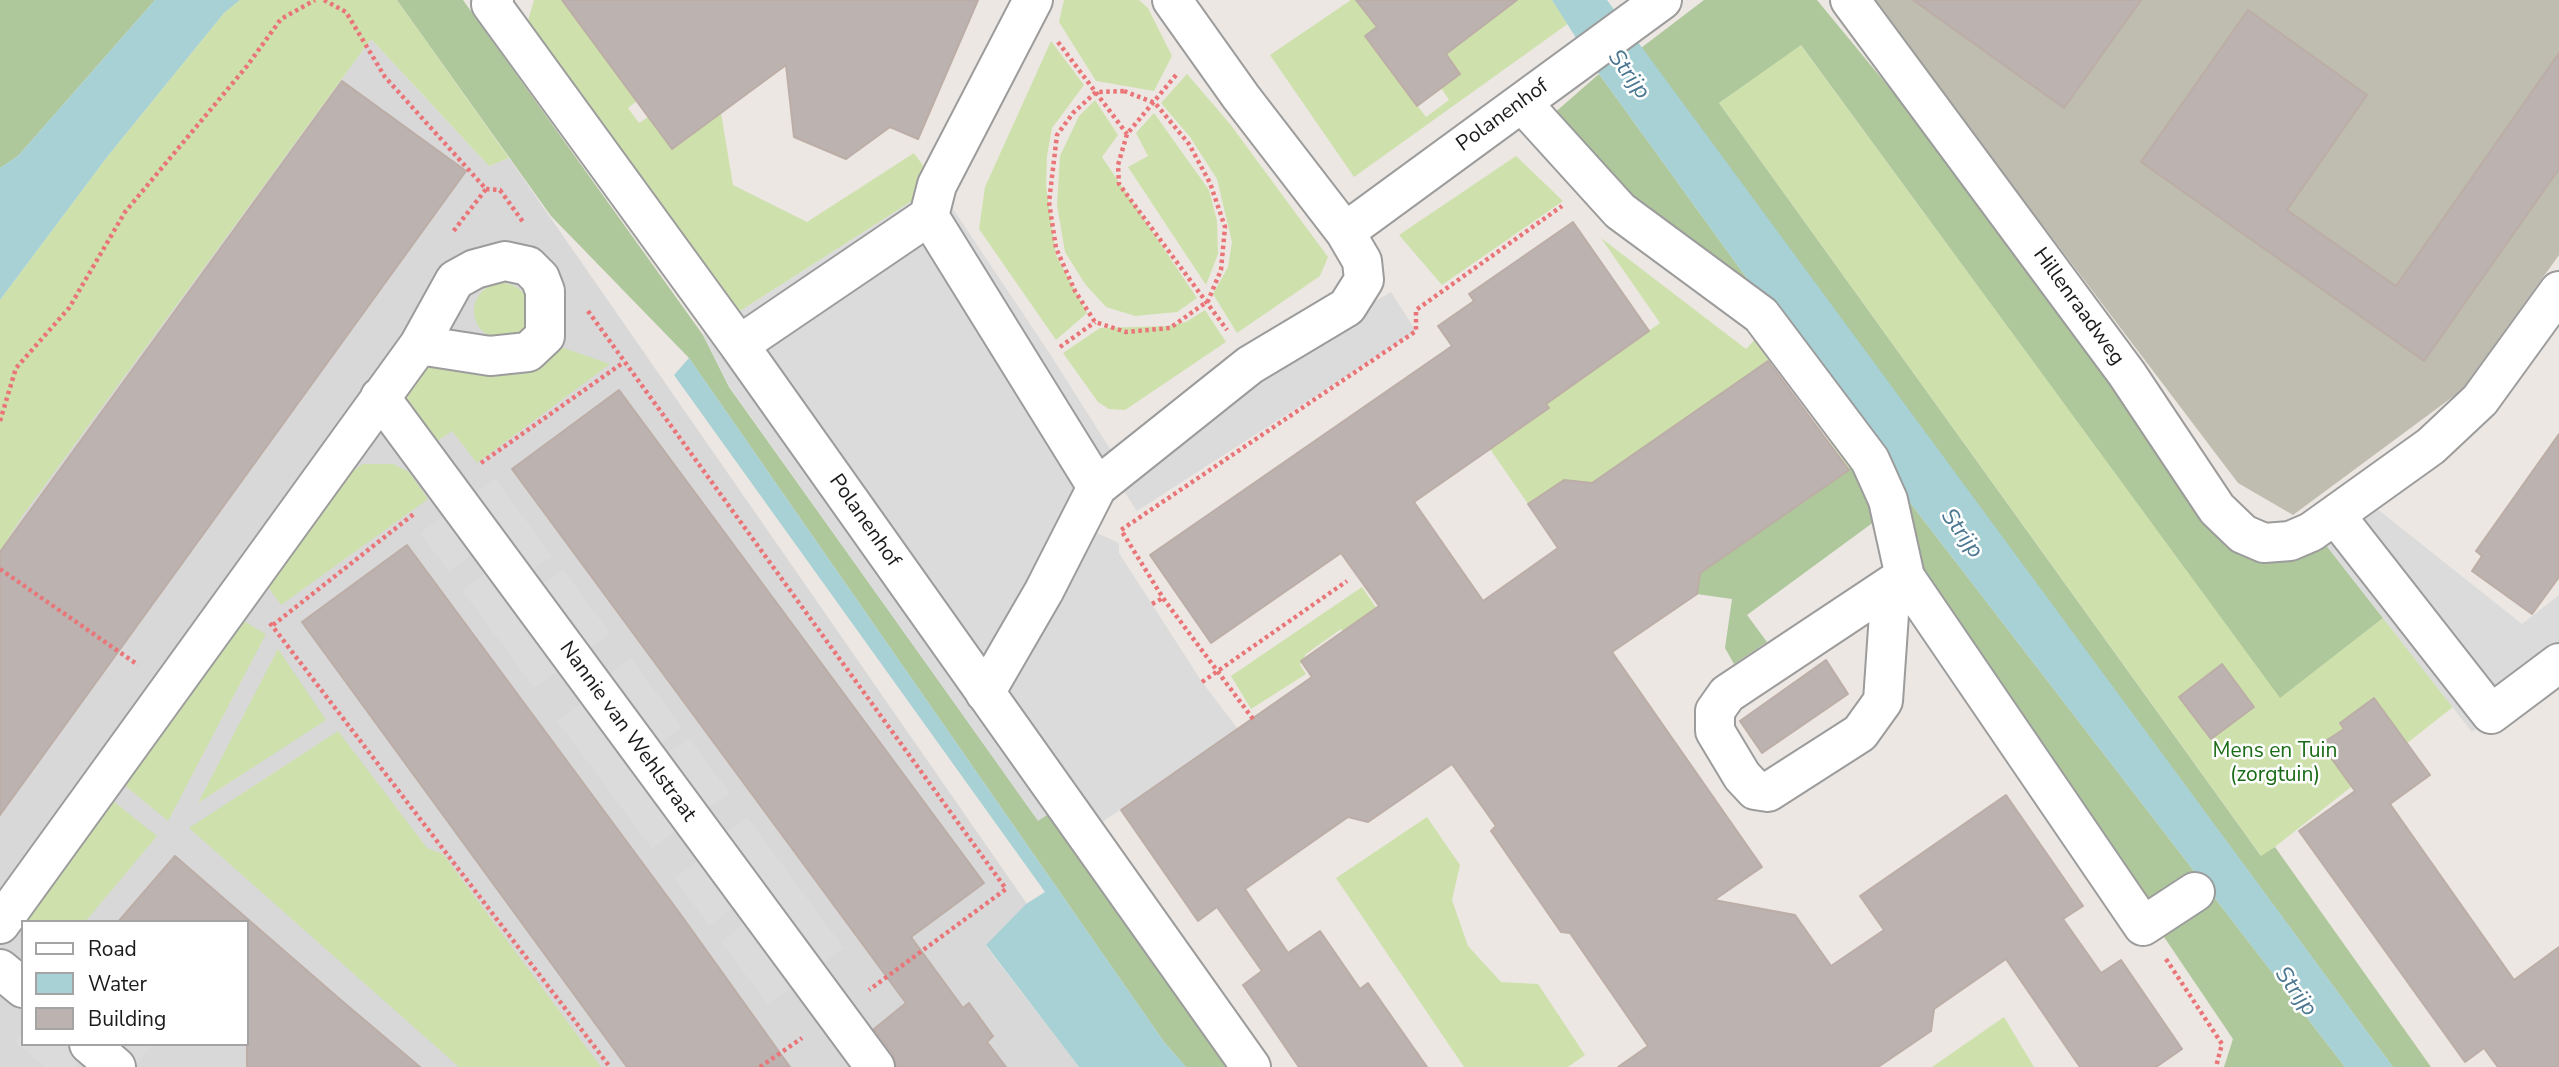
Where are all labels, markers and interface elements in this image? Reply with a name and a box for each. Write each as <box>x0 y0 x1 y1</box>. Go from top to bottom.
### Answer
water label: Strijp <box>1601 45 1655 105</box>
street label: Polanenhof <box>1452 74 1554 158</box>
street label: Hillenraadweg <box>2027 243 2129 371</box>
street label: Polanenhof <box>823 470 905 572</box>
water label: Strijp <box>1934 504 1988 564</box>
street label: Nannie van Wehlstraat <box>553 637 701 827</box>
park label: Mens en Tuin (zorgtuin) <box>2213 739 2337 789</box>
legend <box>21 920 248 1046</box>
text: Road <box>88 935 137 963</box>
water label: Strijp <box>2268 962 2322 1022</box>
text: Water <box>88 970 147 998</box>
text: Building <box>88 1005 166 1033</box>

